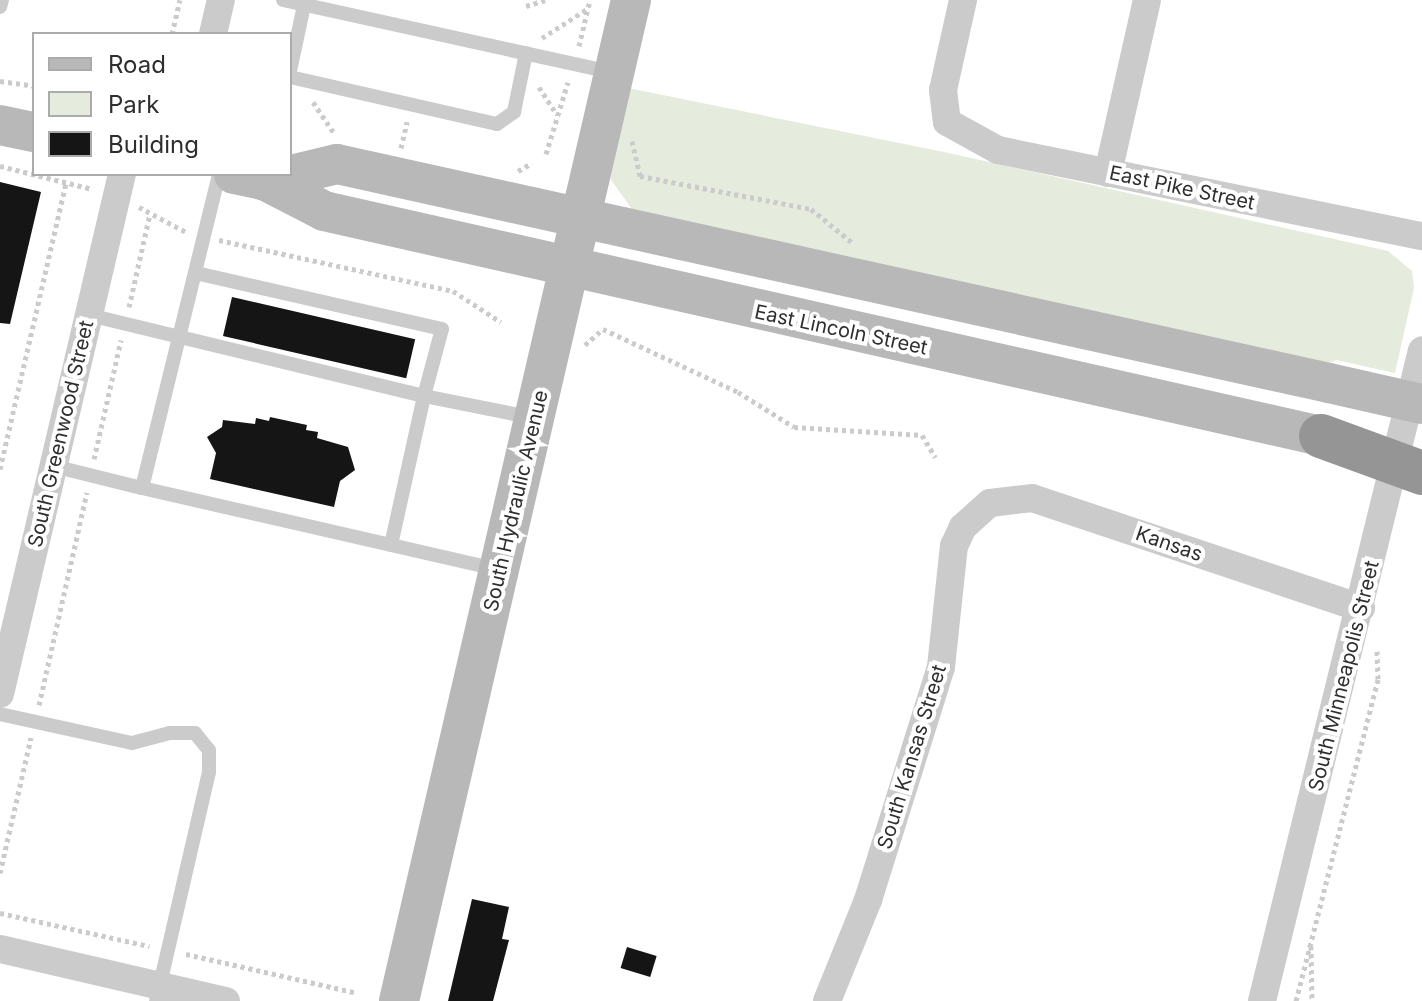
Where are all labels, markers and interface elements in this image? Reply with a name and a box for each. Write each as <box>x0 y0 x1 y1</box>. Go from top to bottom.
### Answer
legend <box>32 32 292 176</box>
text: Road <box>108 50 166 79</box>
text: Park <box>108 90 159 119</box>
text: Building <box>108 130 199 159</box>
street label: East Pike Street <box>1107 161 1257 215</box>
street label: East Lincoln Street <box>752 300 930 360</box>
street label: South Greenwood Street <box>23 318 99 550</box>
street label: South Hydraulic Avenue <box>479 388 553 614</box>
street label: Kansas <box>1133 521 1205 567</box>
street label: South Minneapolis Street <box>1304 558 1384 794</box>
street label: South Kansas Street <box>873 662 951 852</box>

